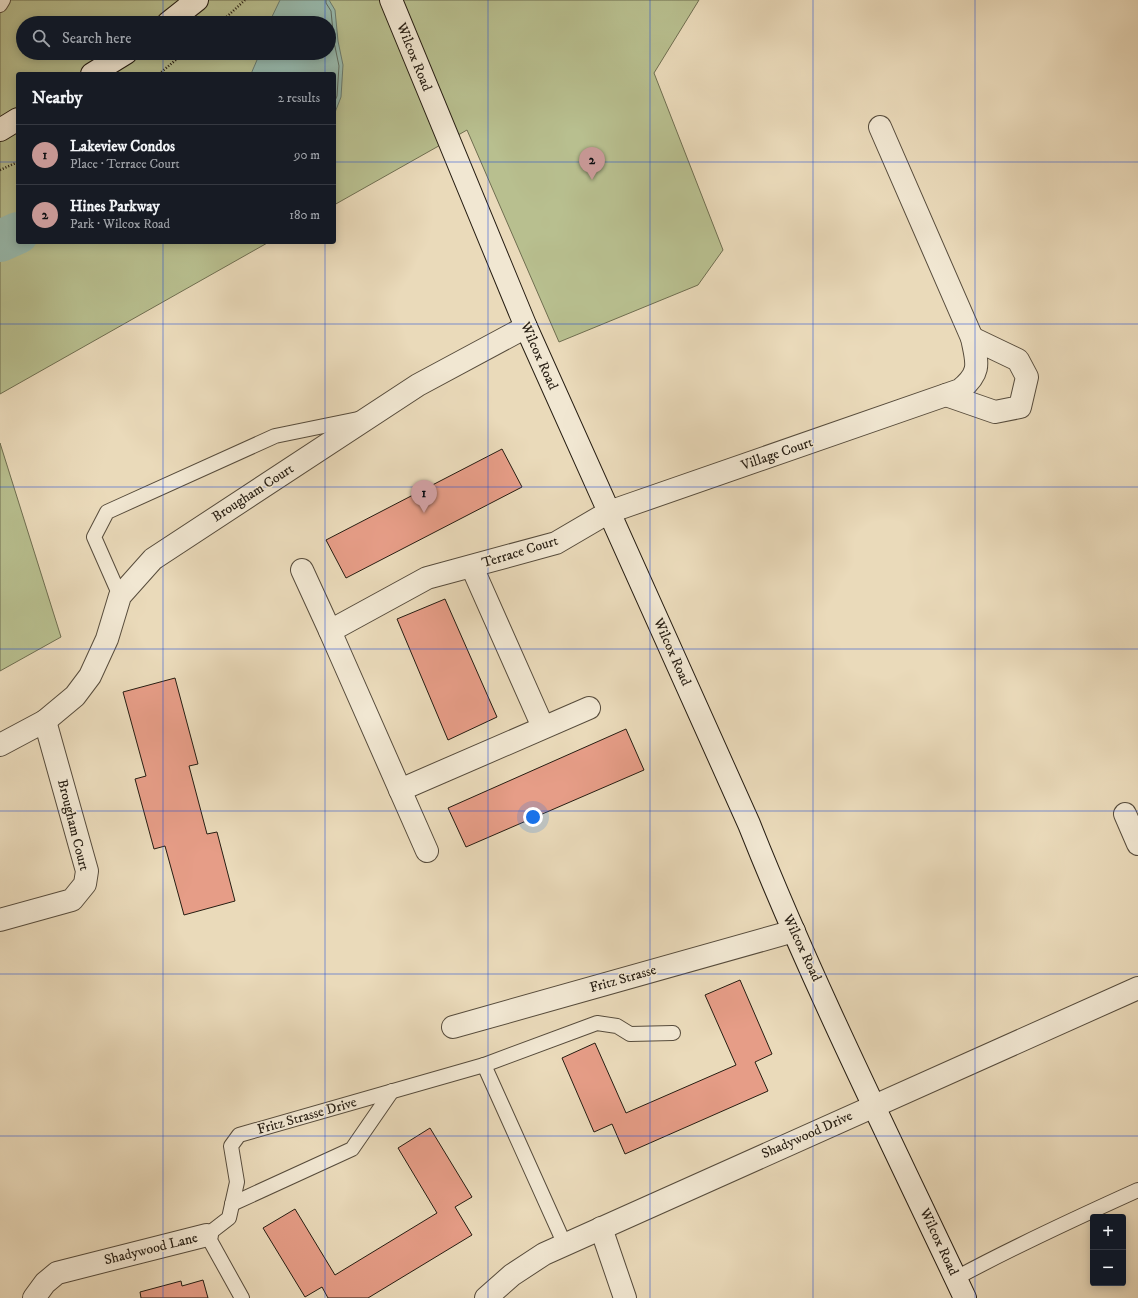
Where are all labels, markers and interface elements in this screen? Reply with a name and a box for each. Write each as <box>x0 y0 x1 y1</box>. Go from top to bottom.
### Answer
search box <box>16 16 336 60</box>
street label: Wilcox Road <box>392 19 436 94</box>
icon: search <box>30 27 52 49</box>
text: Search here <box>62 29 131 48</box>
text: Nearby <box>32 87 82 109</box>
text: 2 results <box>278 90 320 106</box>
text: Lakeview Condos <box>70 137 175 156</box>
text: 1 <box>43 147 47 163</box>
text: 90 m <box>294 147 320 163</box>
pin: 2 <box>579 147 605 180</box>
text: Place · Terrace Court <box>70 156 180 172</box>
text: Hines Parkway <box>70 197 160 216</box>
text: 2 <box>42 207 48 223</box>
text: 180 m <box>289 207 320 223</box>
text: Park · Wilcox Road <box>70 216 170 232</box>
street label: Wilcox Road <box>516 318 562 393</box>
street label: Village Court <box>738 433 816 475</box>
street label: Brougham Court <box>209 460 298 526</box>
pin: 1 <box>411 480 437 513</box>
street label: Terrace Court <box>480 532 561 572</box>
street label: Wilcox Road <box>649 614 695 689</box>
street label: Brougham Court <box>53 777 93 873</box>
your location <box>523 807 543 827</box>
street label: Wilcox Road <box>778 911 825 985</box>
street label: Fritz Strasse <box>588 961 659 997</box>
street label: Fritz Strasse Drive <box>255 1093 359 1139</box>
street label: Shadywood Drive <box>759 1107 856 1163</box>
street label: Wilcox Road <box>915 1205 962 1279</box>
map controls <box>1090 1214 1126 1286</box>
button: + <box>1090 1214 1126 1250</box>
street label: Shadywood Lane <box>102 1229 200 1269</box>
button: − <box>1090 1250 1126 1286</box>

